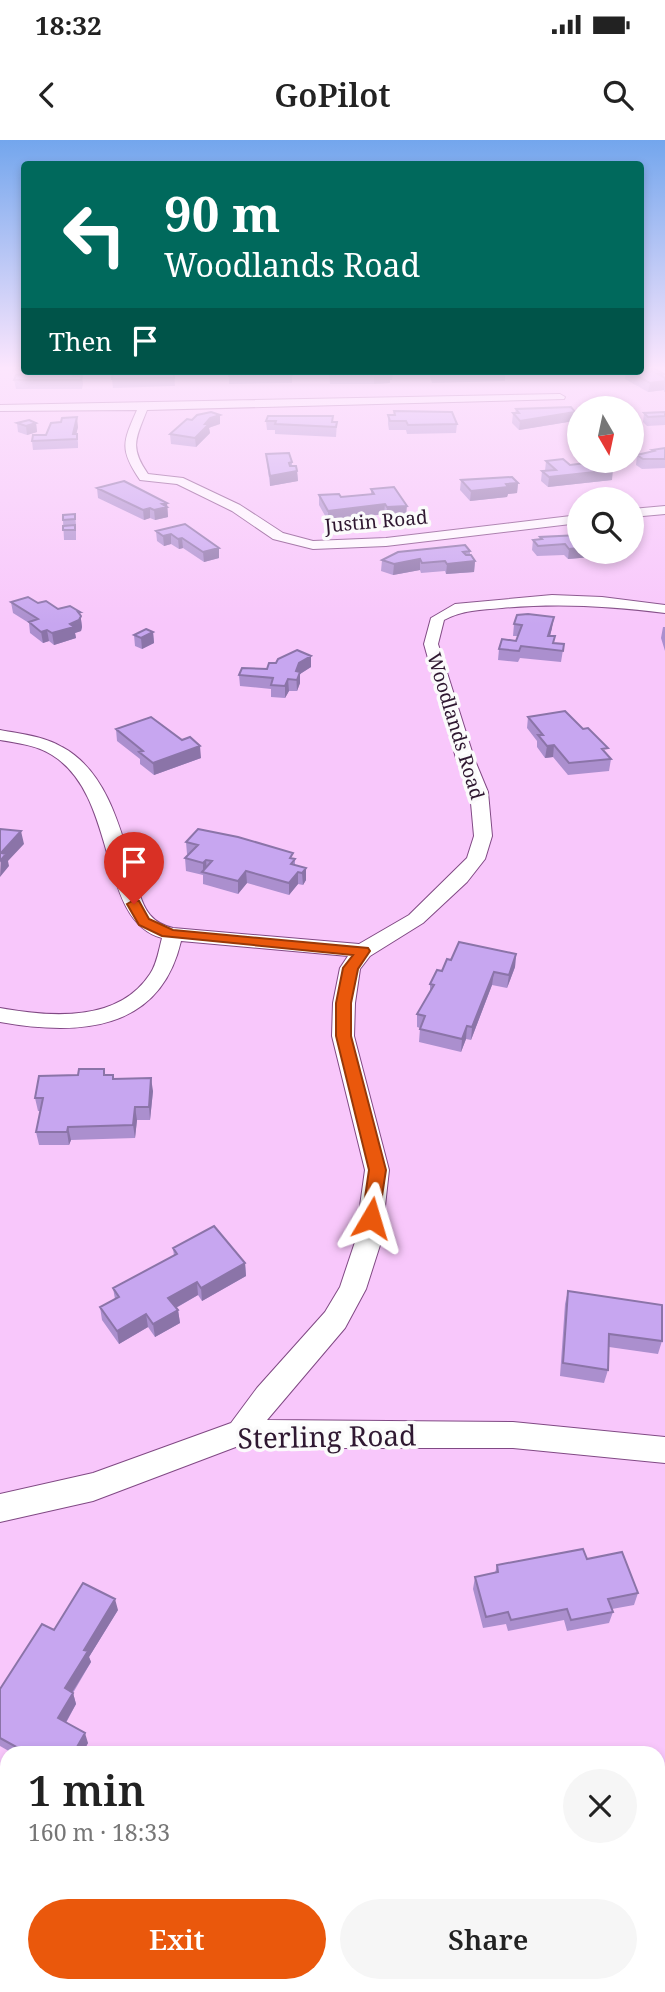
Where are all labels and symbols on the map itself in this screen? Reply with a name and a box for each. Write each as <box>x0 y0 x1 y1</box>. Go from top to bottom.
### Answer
north arrow <box>567 396 644 472</box>
street label: Justin Road <box>322 504 429 539</box>
street label: Woodlands Road <box>421 649 491 803</box>
pin <box>104 832 164 904</box>
position arrow <box>334 1181 408 1255</box>
street label: Sterling Road <box>237 1415 417 1457</box>

